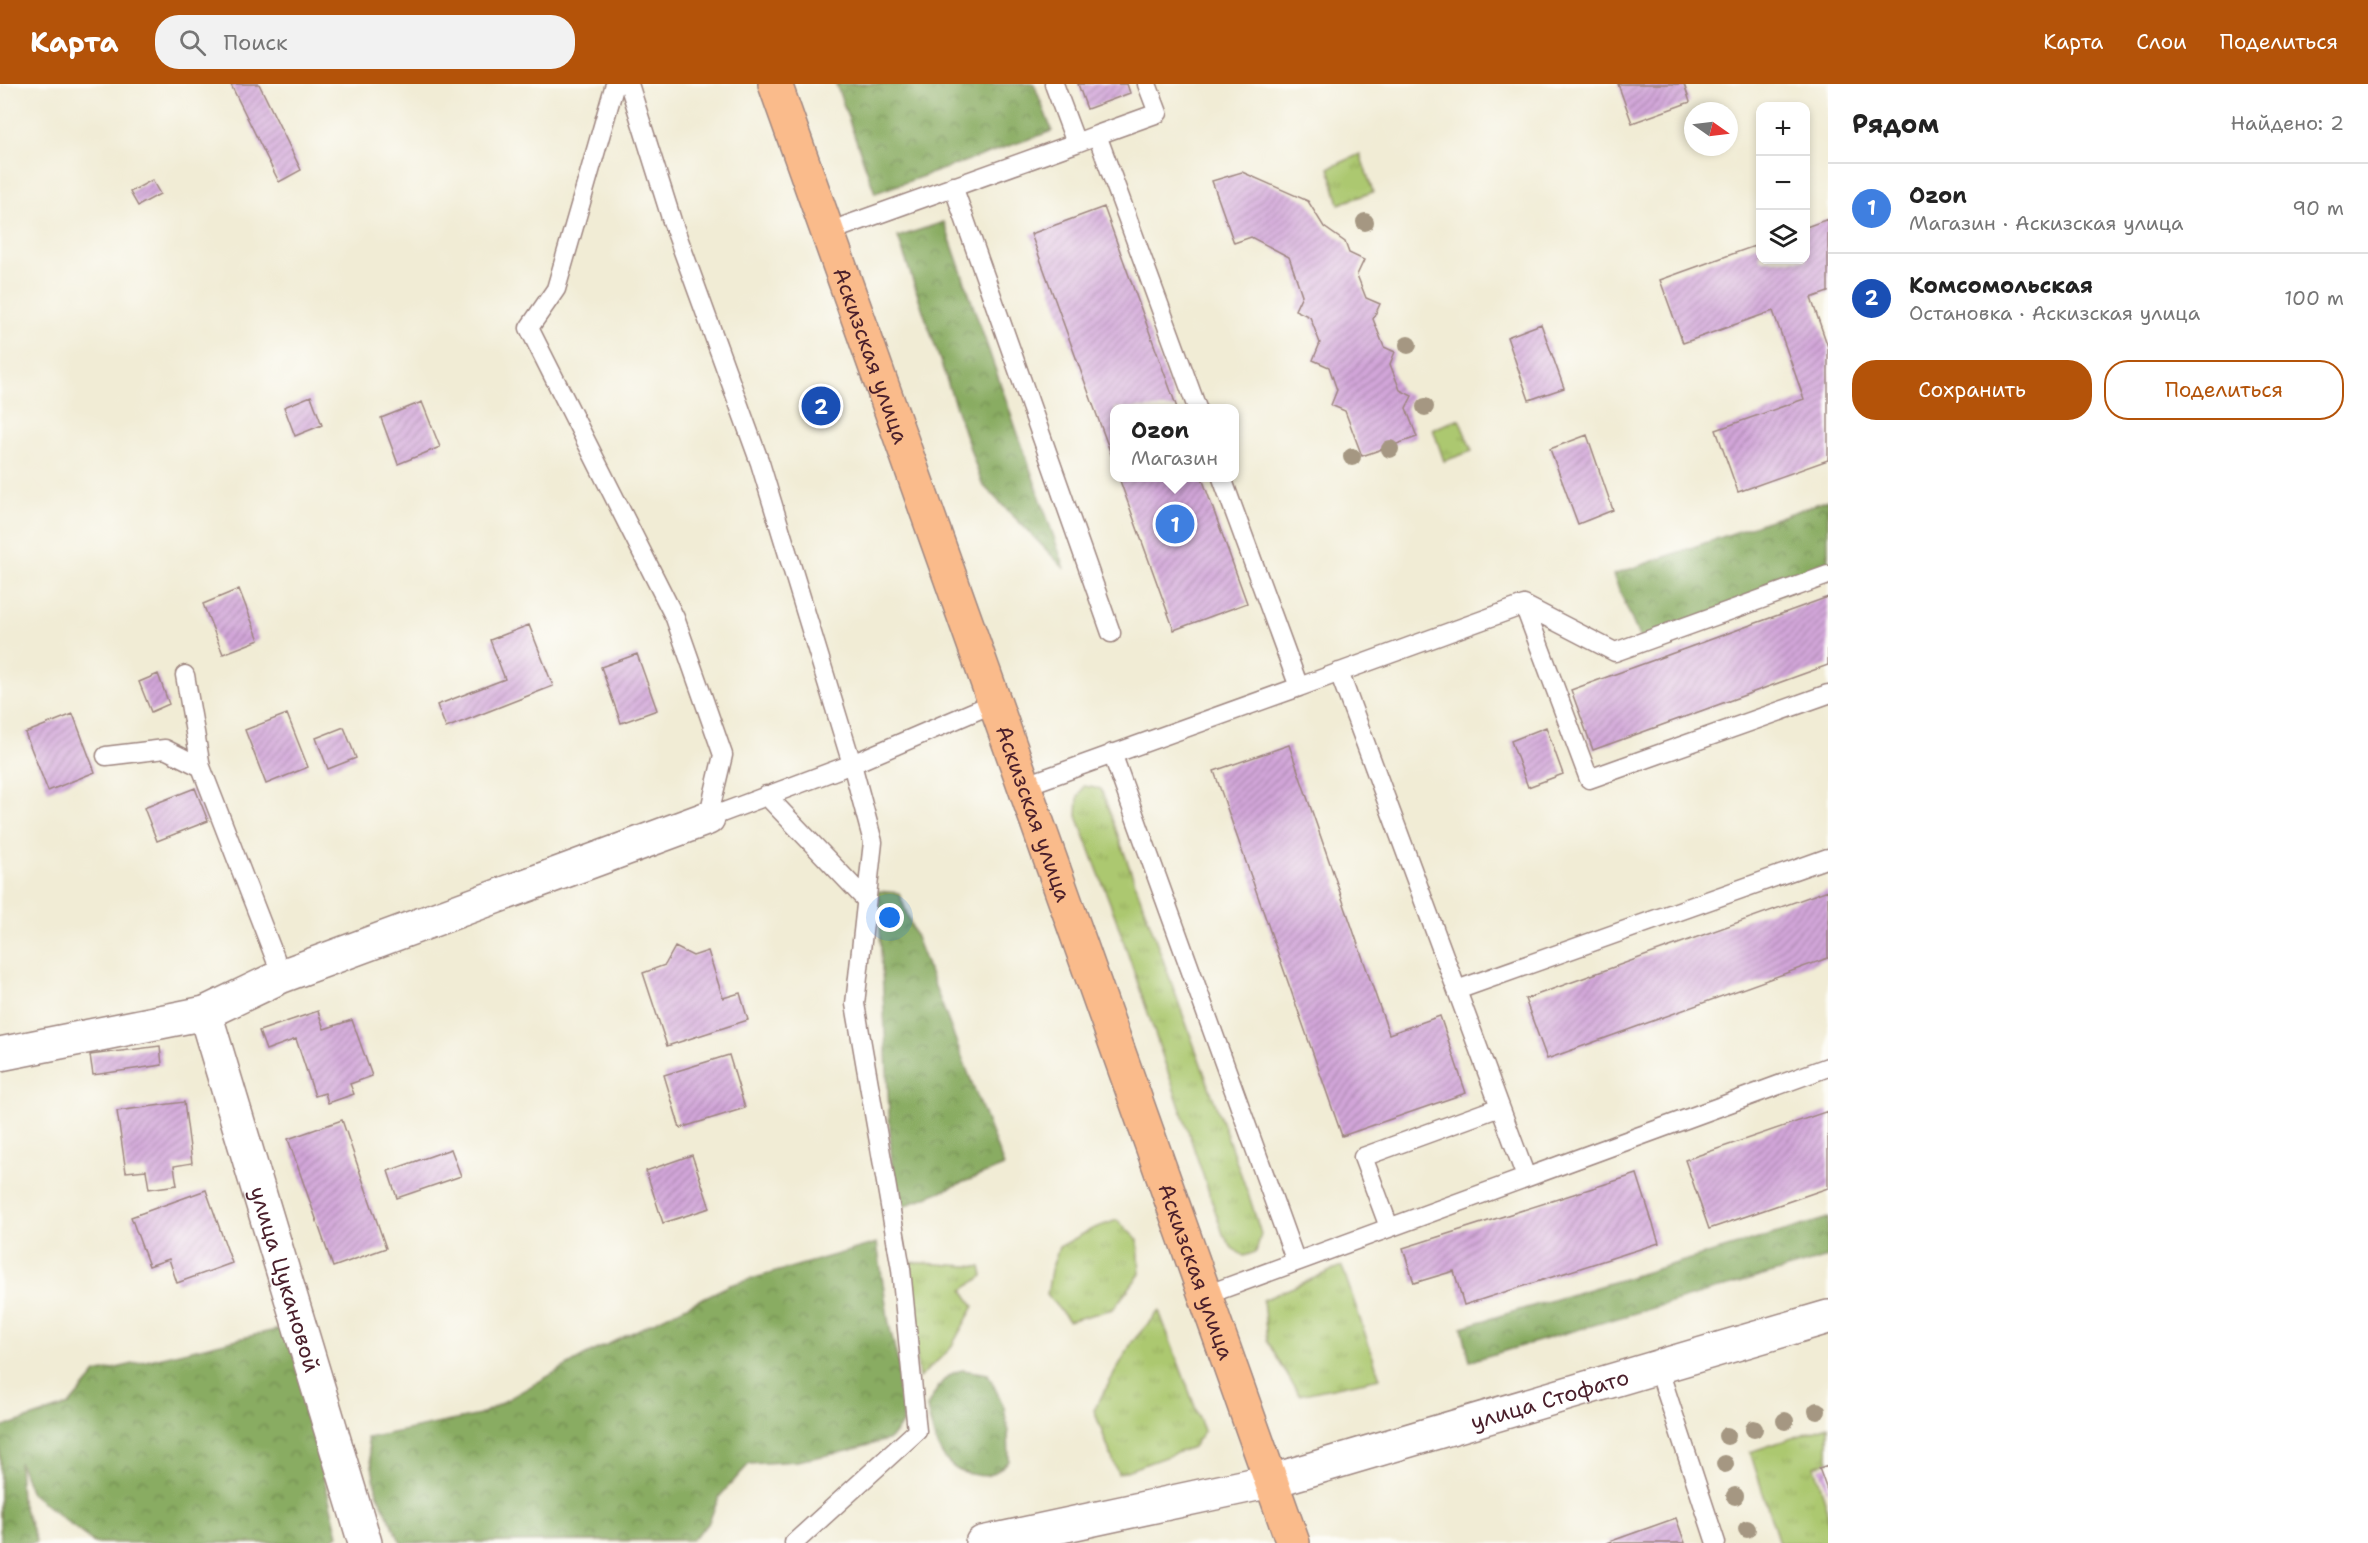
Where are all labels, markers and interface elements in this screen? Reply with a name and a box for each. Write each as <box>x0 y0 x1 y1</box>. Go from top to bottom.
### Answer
search box <box>155 15 575 69</box>
text: Карта <box>30 23 119 61</box>
icon: search <box>176 26 209 59</box>
text: Поиск <box>224 28 288 57</box>
text: Карта <box>2043 28 2103 56</box>
text: Слои <box>2136 28 2187 56</box>
text: Поделиться <box>2220 28 2338 56</box>
north arrow <box>1684 102 1738 156</box>
map controls <box>1756 102 1810 264</box>
button: + <box>1756 102 1810 156</box>
text: Рядом <box>1852 106 1939 141</box>
text: Найдено: 2 <box>2231 110 2344 136</box>
button: − <box>1756 156 1810 210</box>
text: Ozon <box>1909 181 1967 210</box>
text: 1 <box>1867 195 1876 221</box>
text: 90 m <box>2292 195 2344 221</box>
button: layers <box>1756 210 1810 264</box>
text: Магазин · Аскизская улица <box>1909 210 2183 236</box>
street label: Аскизская улица <box>826 263 916 448</box>
text: Комсомольская <box>1909 271 2093 300</box>
text: 2 <box>1865 285 1879 311</box>
text: 100 m <box>2284 285 2344 311</box>
text: Остановка · Аскизская улица <box>1909 300 2200 326</box>
button: Сохранить <box>1852 360 2092 420</box>
button: Поделиться <box>2104 360 2344 420</box>
pin: 2 <box>802 384 840 428</box>
popup <box>1110 404 1239 482</box>
text: Ozon <box>1131 416 1189 445</box>
text: Магазин <box>1131 445 1218 471</box>
pin: 1 <box>1156 502 1194 546</box>
street label: Аскизская улица <box>989 721 1078 906</box>
your location <box>875 903 904 932</box>
street label: Аскизская улица <box>1151 1179 1241 1364</box>
street label: улица Цукановой <box>243 1183 327 1376</box>
street label: улица Стофато <box>1467 1362 1632 1437</box>

